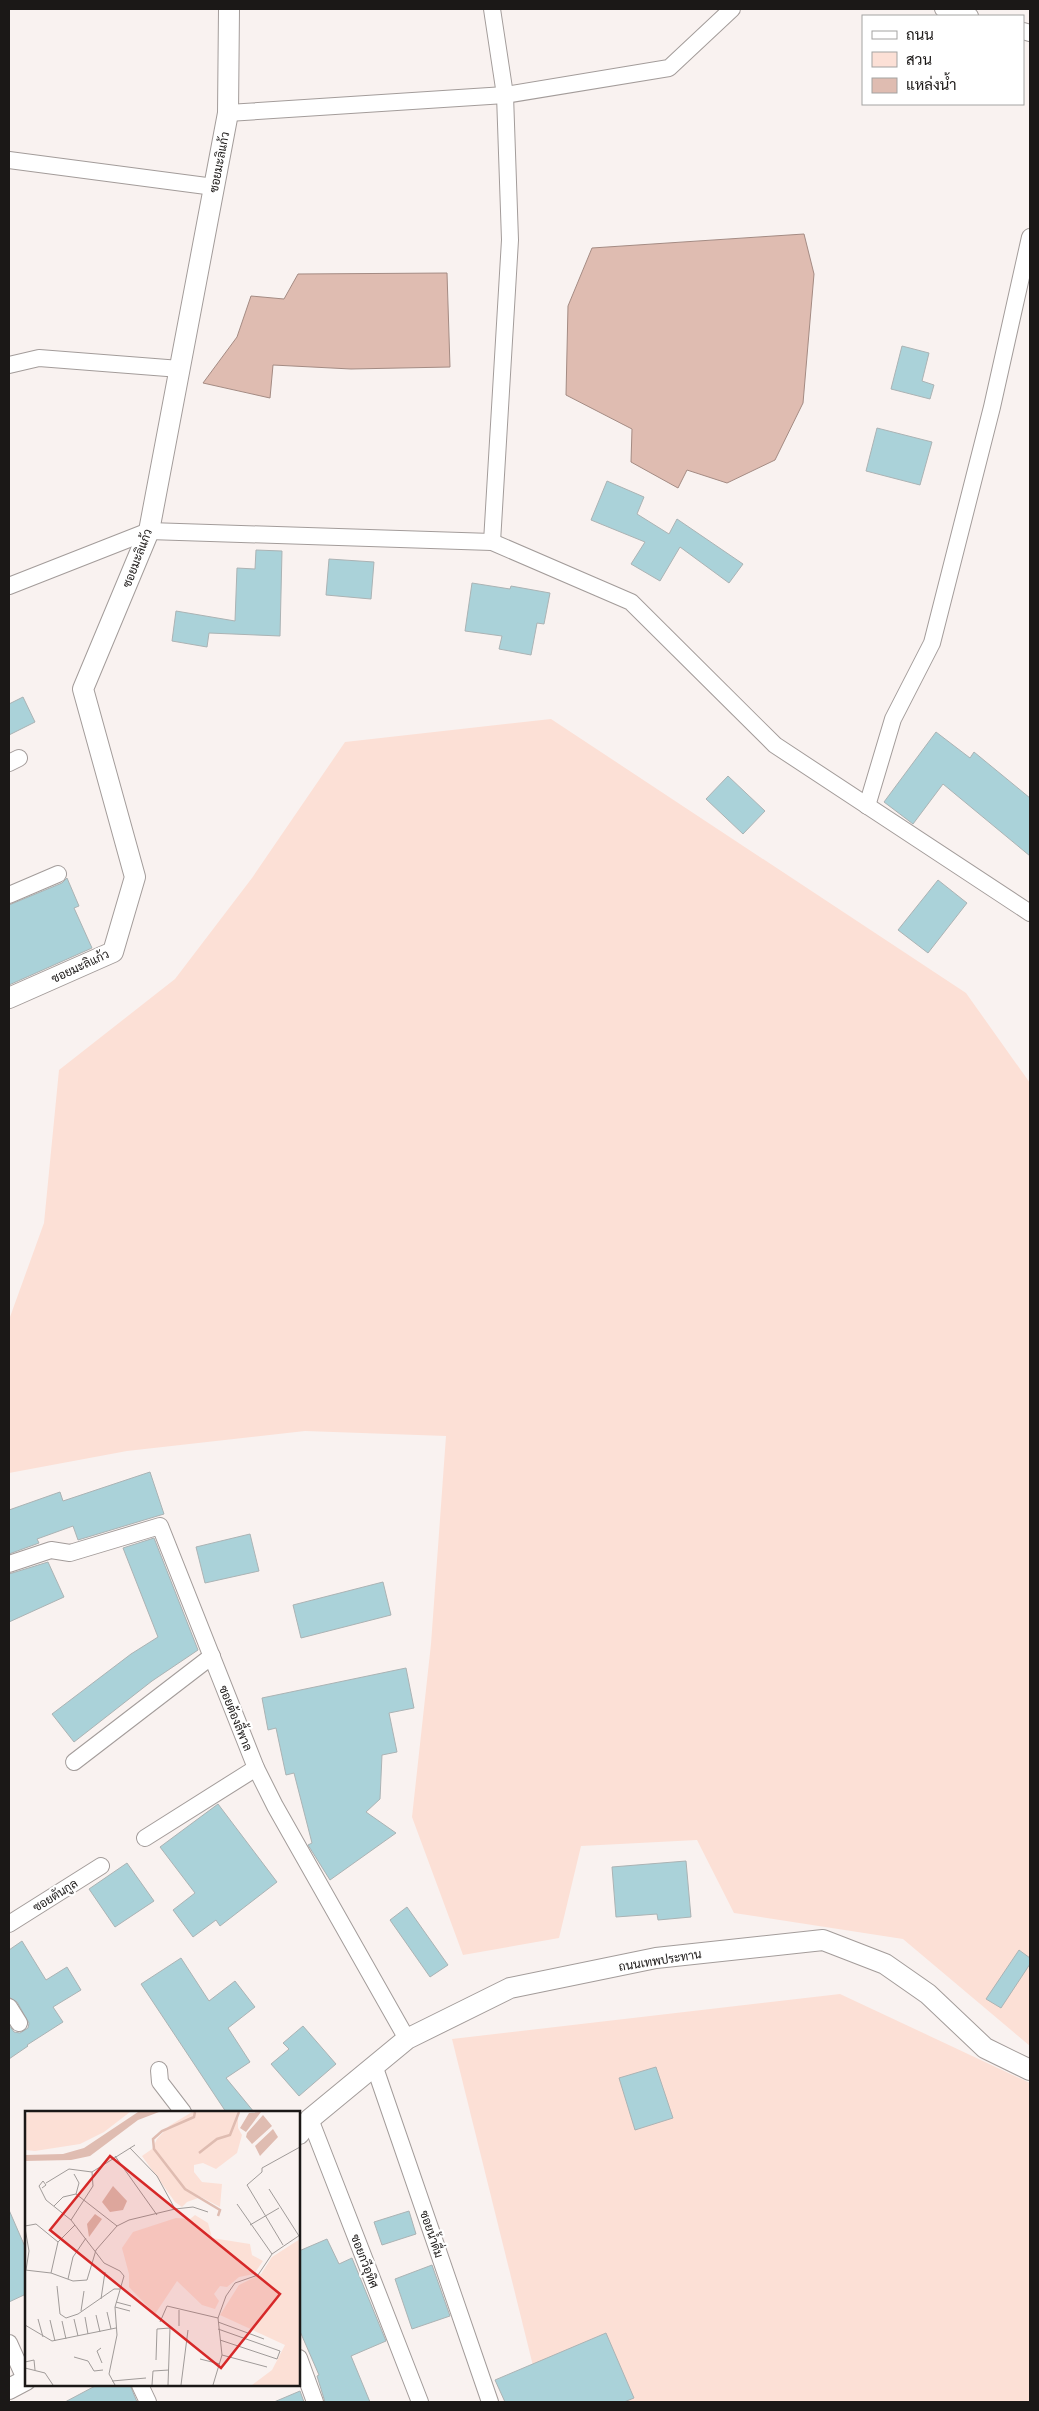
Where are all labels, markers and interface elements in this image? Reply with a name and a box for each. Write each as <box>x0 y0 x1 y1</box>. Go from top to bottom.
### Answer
legend <box>862 15 1024 105</box>
text: ถนน <box>906 25 934 43</box>
text: สวน <box>906 50 932 68</box>
text: แหล่งน้ำ <box>906 72 957 93</box>
street label: ซอยมะลิแก้ว <box>206 130 232 194</box>
street label: ซอยมะลิแก้ว <box>119 526 155 590</box>
street label: ซอยมะลิแก้ว <box>49 946 111 986</box>
street label: ซอยต้องลี้พาล <box>216 1682 259 1753</box>
street label: ซอยตันกูล <box>30 1875 81 1915</box>
street label: ถนนเทพประทาน <box>617 1946 703 1974</box>
inset map <box>25 2111 300 2386</box>
street label: ซอยน้ำดื่ม <box>417 2207 450 2260</box>
street label: ซอยกวีอุทิศ <box>346 2232 382 2291</box>

